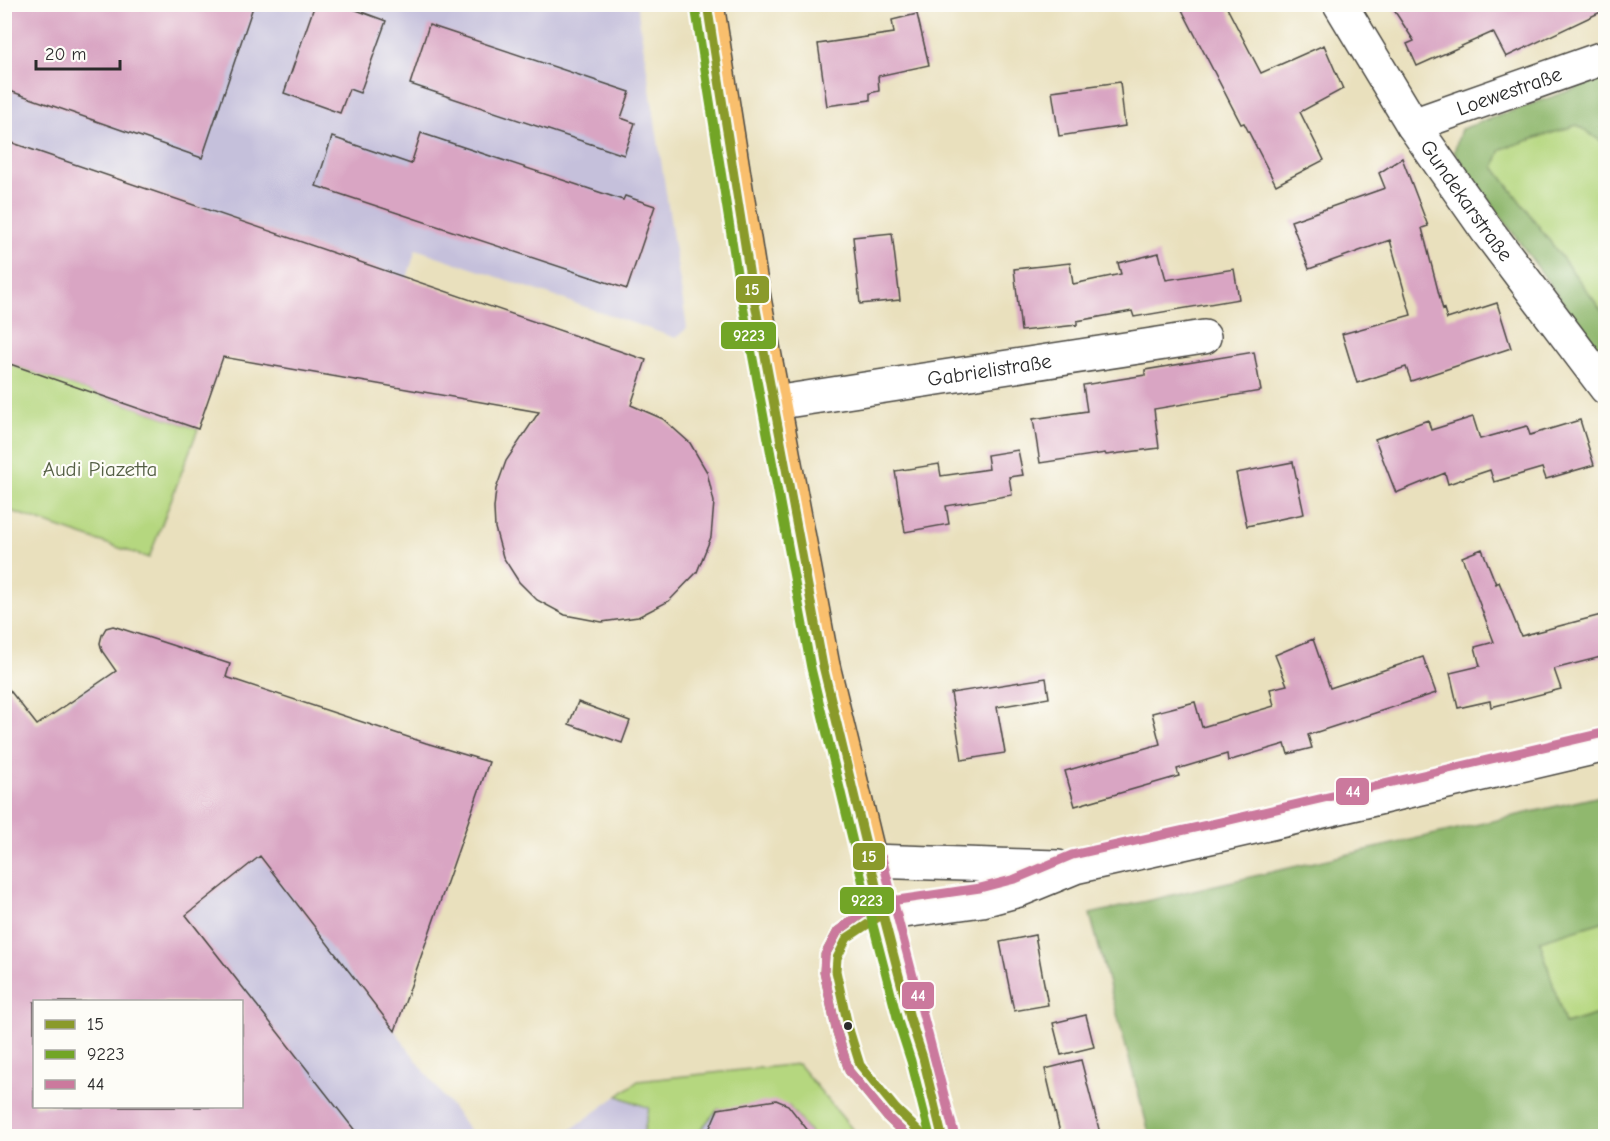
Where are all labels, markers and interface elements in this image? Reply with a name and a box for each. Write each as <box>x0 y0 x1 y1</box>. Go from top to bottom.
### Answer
scale bar <box>36 33 120 71</box>
text: 20 m <box>45 44 86 65</box>
street label: Loewestraße <box>1454 62 1565 121</box>
street label: Gundekarstraße <box>1415 135 1518 266</box>
line badge: 15 <box>735 275 770 304</box>
text: 15 <box>745 281 759 299</box>
line badge: 9223 <box>720 321 777 350</box>
text: 9223 <box>733 327 765 345</box>
street label: Gabrielistraße <box>926 349 1053 391</box>
park label: Audi Piazetta <box>43 457 157 481</box>
line badge: 44 <box>1335 777 1370 806</box>
text: 44 <box>1345 783 1361 801</box>
line badge: 15 <box>852 842 886 871</box>
text: 15 <box>862 848 876 866</box>
line badge: 9223 <box>839 886 895 915</box>
text: 9223 <box>851 892 883 910</box>
line badge: 44 <box>901 981 935 1010</box>
text: 44 <box>910 987 926 1005</box>
legend <box>33 1000 243 1108</box>
text: 15 <box>87 1014 104 1035</box>
unlabelled marker <box>842 1020 854 1032</box>
text: 9223 <box>87 1044 125 1065</box>
text: 44 <box>87 1074 104 1095</box>

